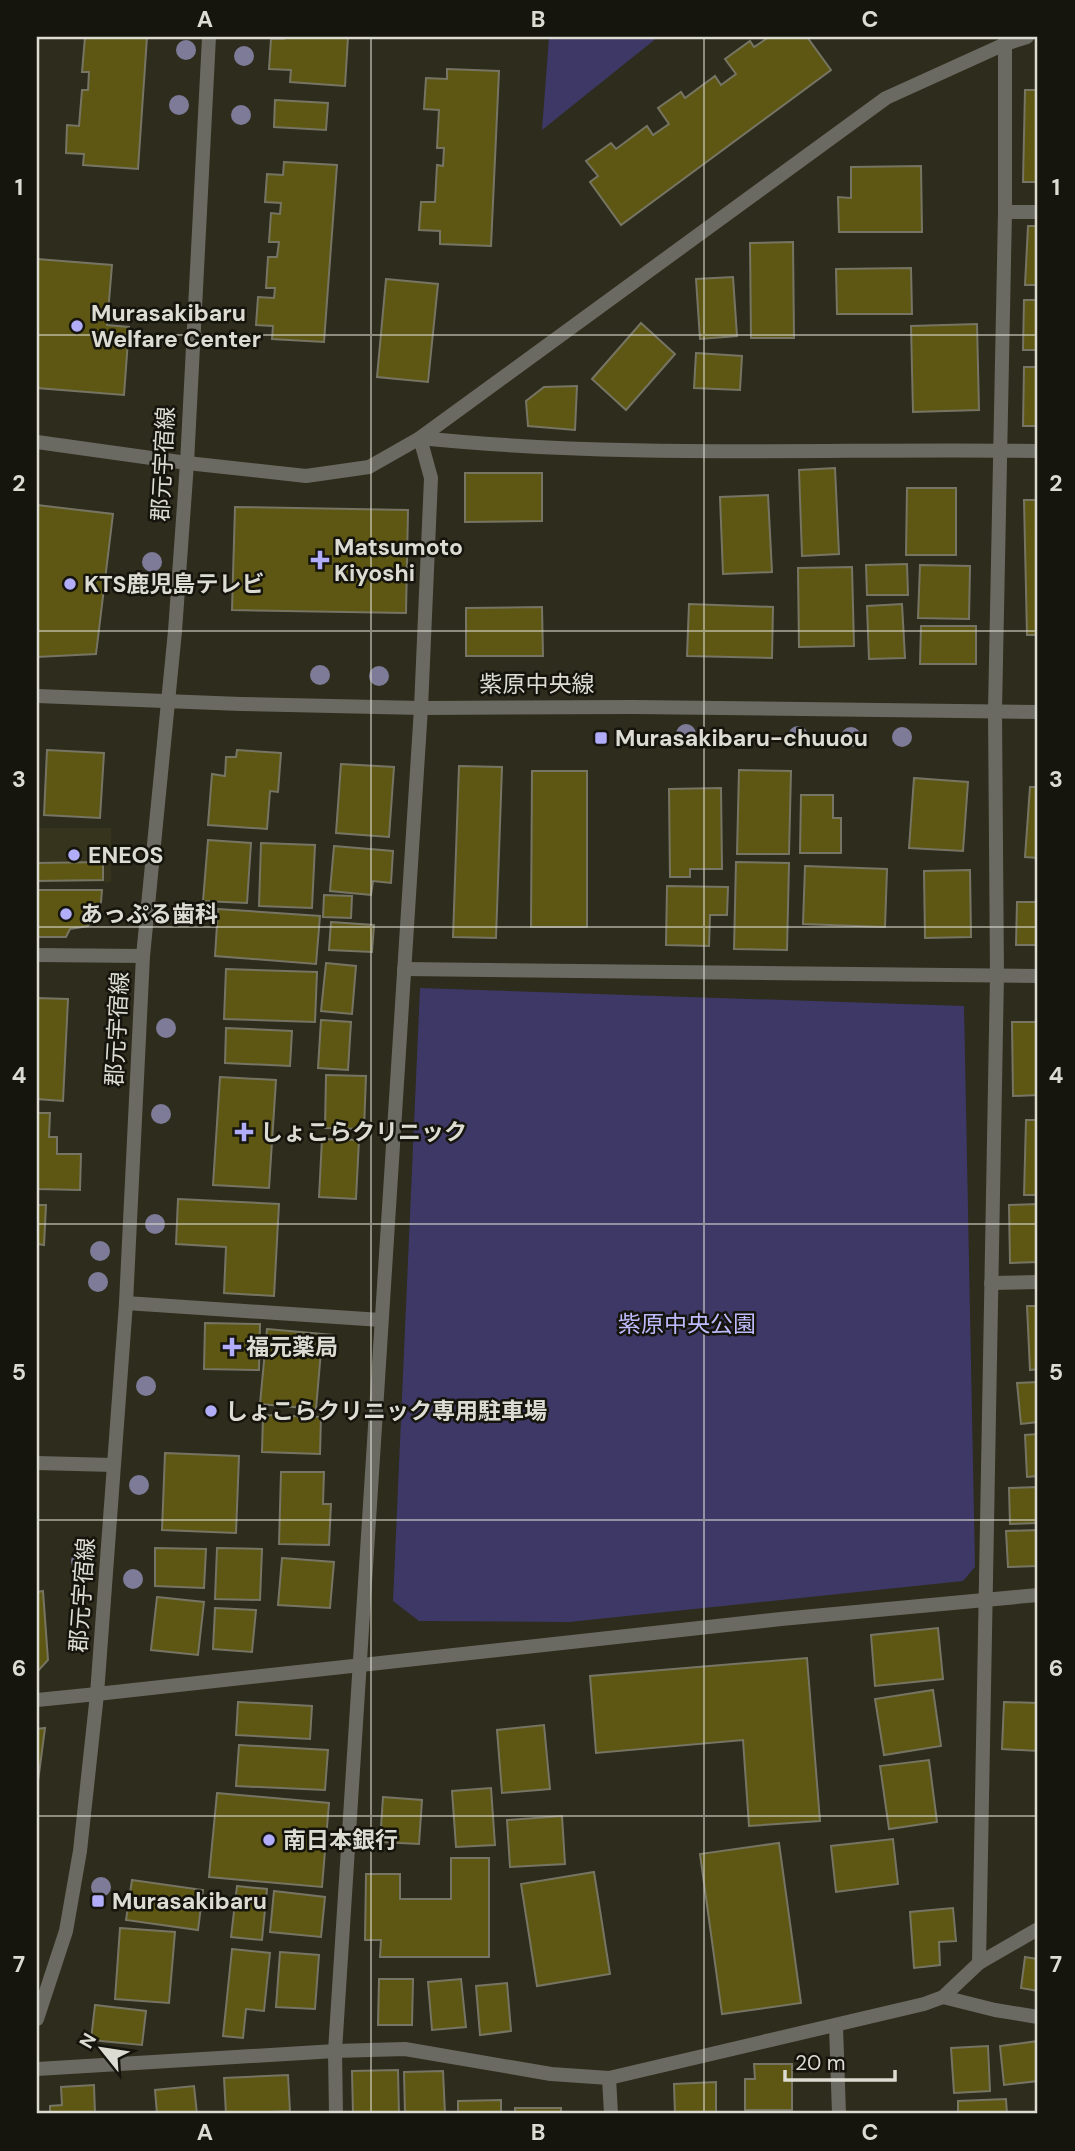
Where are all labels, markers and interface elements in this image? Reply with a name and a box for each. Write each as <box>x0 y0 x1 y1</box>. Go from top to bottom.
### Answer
text: A <box>197 4 213 34</box>
text: B <box>531 4 545 34</box>
text: C <box>862 4 878 34</box>
text: 1 <box>15 172 23 202</box>
text: 1 <box>1052 172 1060 202</box>
place label: Murasakibaru Welfare Center <box>91 298 261 354</box>
marker: Murasakibaru Welfare Center <box>69 318 85 334</box>
street label: 郡元宇宿線 <box>145 406 181 522</box>
text: 2 <box>12 468 26 498</box>
text: 2 <box>1049 468 1063 498</box>
place label: Matsumoto Kiyoshi <box>334 532 463 588</box>
marker: Matsumoto Kiyoshi <box>312 552 328 568</box>
place label: KTS鹿児島テレビ <box>84 569 264 599</box>
marker: KTS鹿児島テレビ <box>62 576 78 592</box>
street label: 紫原中央線 <box>480 669 595 699</box>
place label: Murasakibaru-chuuou <box>615 723 868 753</box>
marker: Murasakibaru-chuuou <box>593 730 609 746</box>
text: 3 <box>12 764 26 794</box>
text: 3 <box>1049 764 1063 794</box>
place label: ENEOS <box>88 840 164 870</box>
marker: ENEOS <box>66 847 82 863</box>
place label: あっぷる歯科 <box>80 899 218 929</box>
marker: あっぷる歯科 <box>58 906 74 922</box>
street label: 郡元宇宿線 <box>99 971 135 1087</box>
text: 4 <box>12 1060 27 1090</box>
text: 4 <box>1049 1060 1064 1090</box>
place label: しょこらクリニック <box>260 1117 467 1147</box>
marker: しょこらクリニック <box>234 1122 254 1142</box>
park label: 紫原中央公園 <box>618 1309 756 1339</box>
place label: 福元薬局 <box>246 1332 338 1362</box>
marker: 福元薬局 <box>224 1339 240 1355</box>
text: 5 <box>12 1357 26 1387</box>
text: 5 <box>1049 1357 1063 1387</box>
place label: しょこらクリニック専用駐車場 <box>225 1396 547 1426</box>
marker: しょこらクリニック専用駐車場 <box>203 1403 219 1419</box>
street label: 郡元宇宿線 <box>63 1537 101 1653</box>
text: 6 <box>12 1653 26 1683</box>
text: 6 <box>1049 1653 1063 1683</box>
place label: 南日本銀行 <box>283 1825 398 1855</box>
marker: 南日本銀行 <box>261 1832 277 1848</box>
place label: Murasakibaru <box>112 1886 267 1916</box>
marker: Murasakibaru <box>90 1893 106 1909</box>
text: 7 <box>13 1949 25 1979</box>
text: 7 <box>1050 1949 1062 1979</box>
north arrow <box>66 2014 136 2084</box>
text: N <box>73 2028 102 2053</box>
scale bar <box>785 2039 895 2083</box>
text: 20 m <box>795 2049 846 2077</box>
text: A <box>197 2117 213 2147</box>
text: B <box>531 2117 545 2147</box>
text: C <box>862 2117 878 2147</box>

